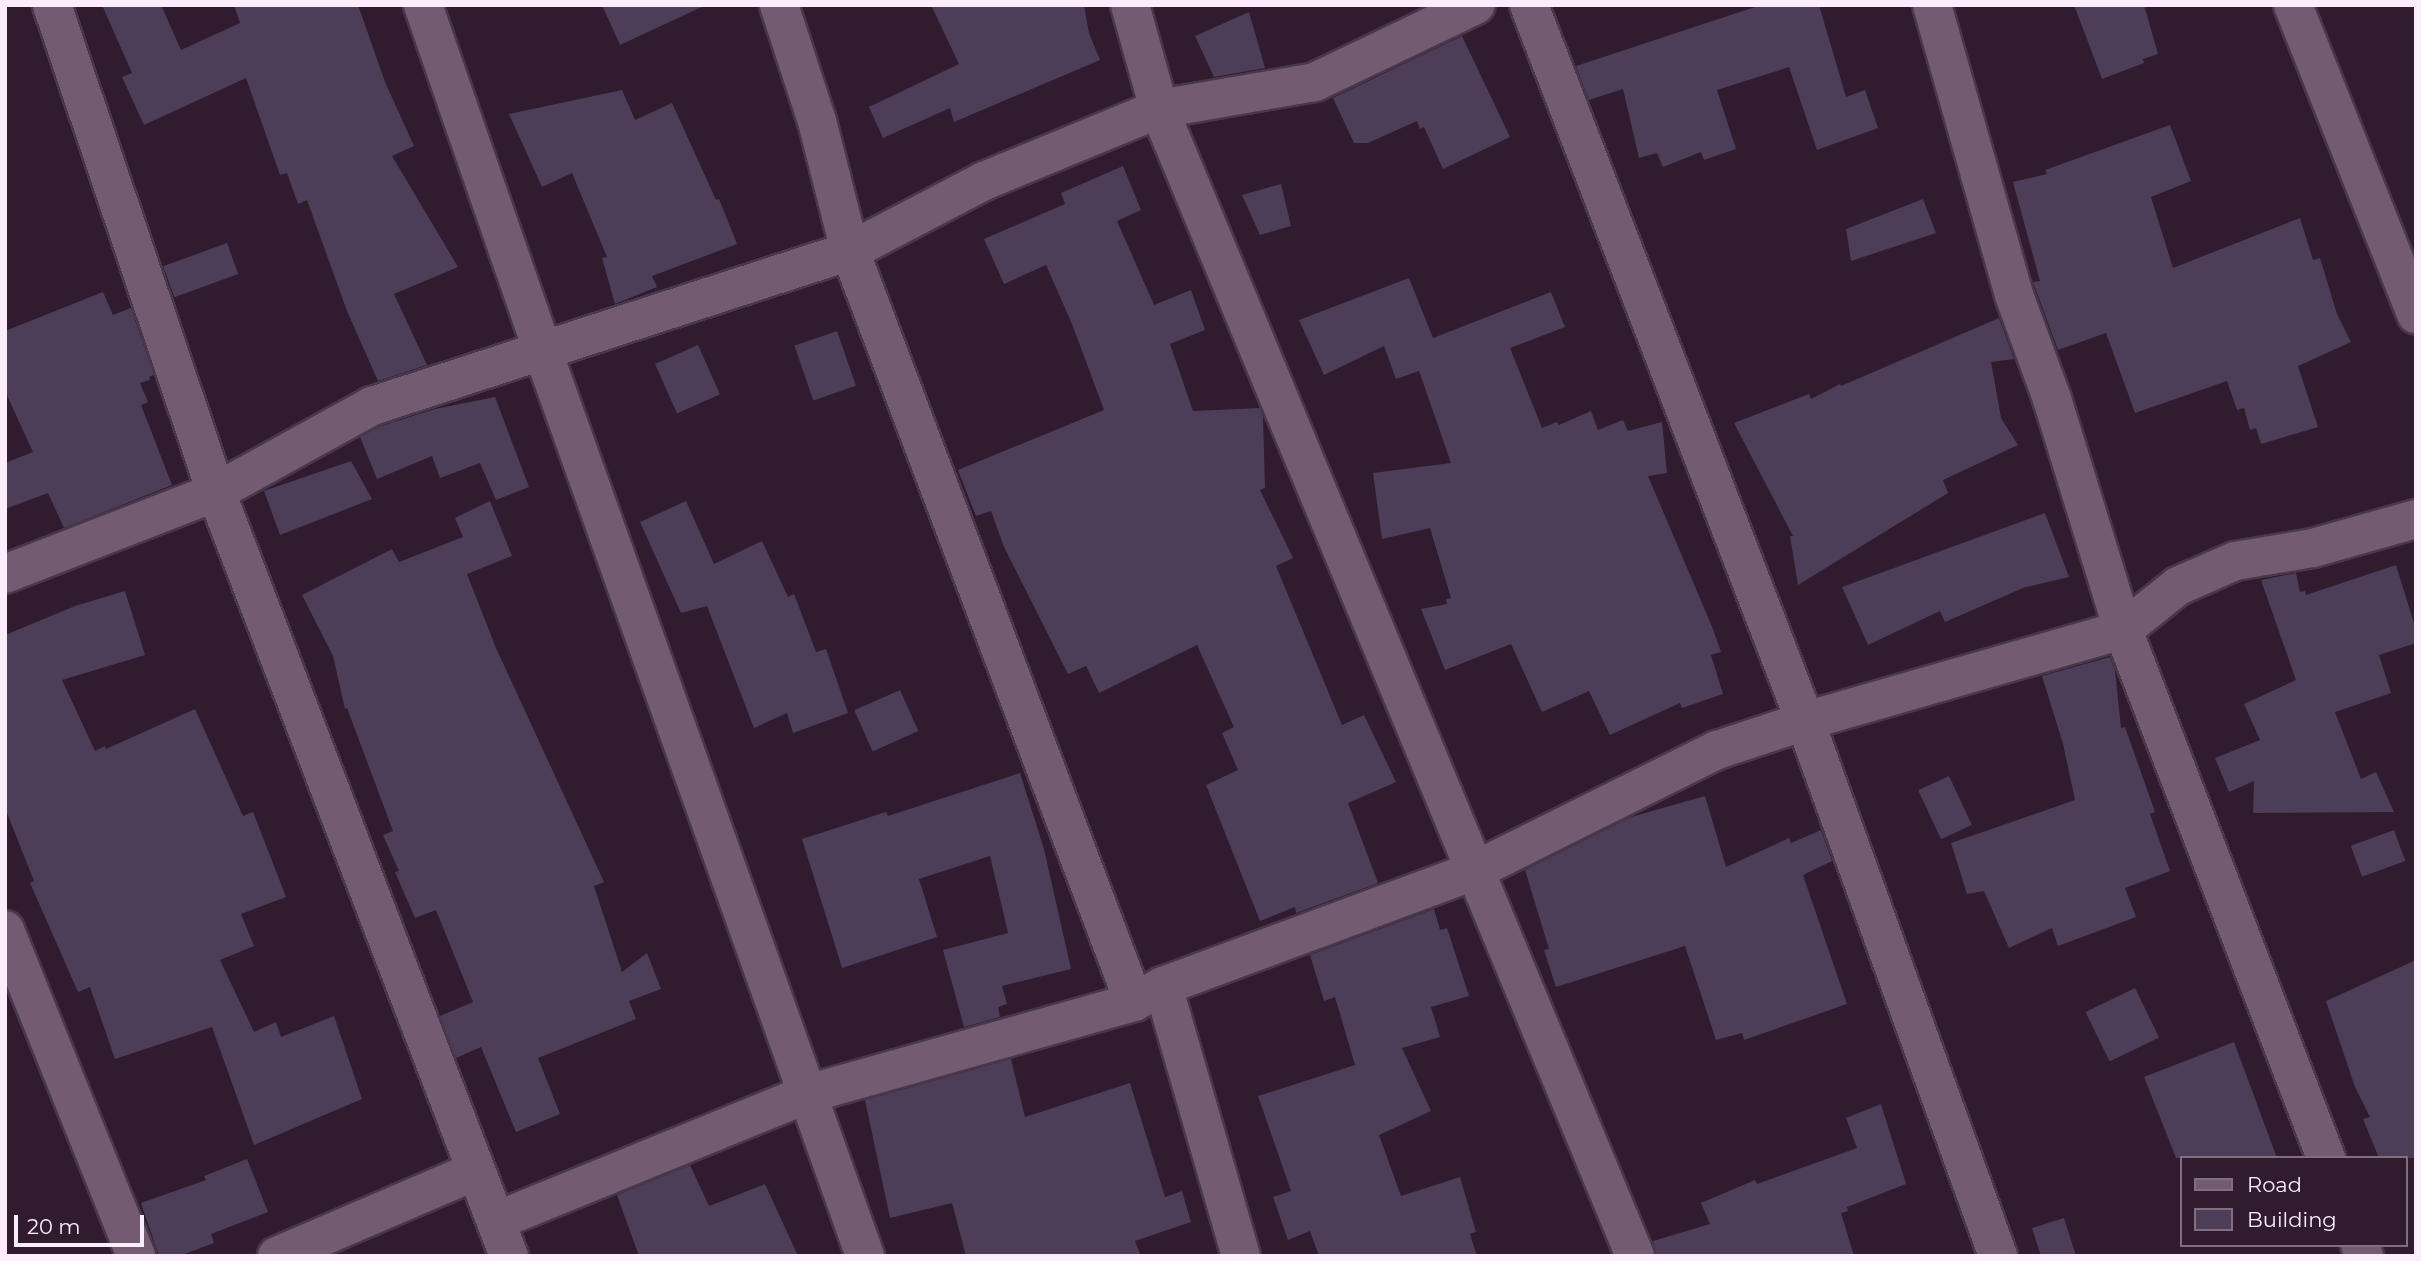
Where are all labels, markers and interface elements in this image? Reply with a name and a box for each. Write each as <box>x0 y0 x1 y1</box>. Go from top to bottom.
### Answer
legend <box>2180 1156 2407 1247</box>
text: Road <box>2247 1172 2302 1197</box>
scale bar <box>18 1202 147 1246</box>
text: Building <box>2247 1207 2337 1232</box>
text: 20 m <box>27 1214 81 1239</box>

